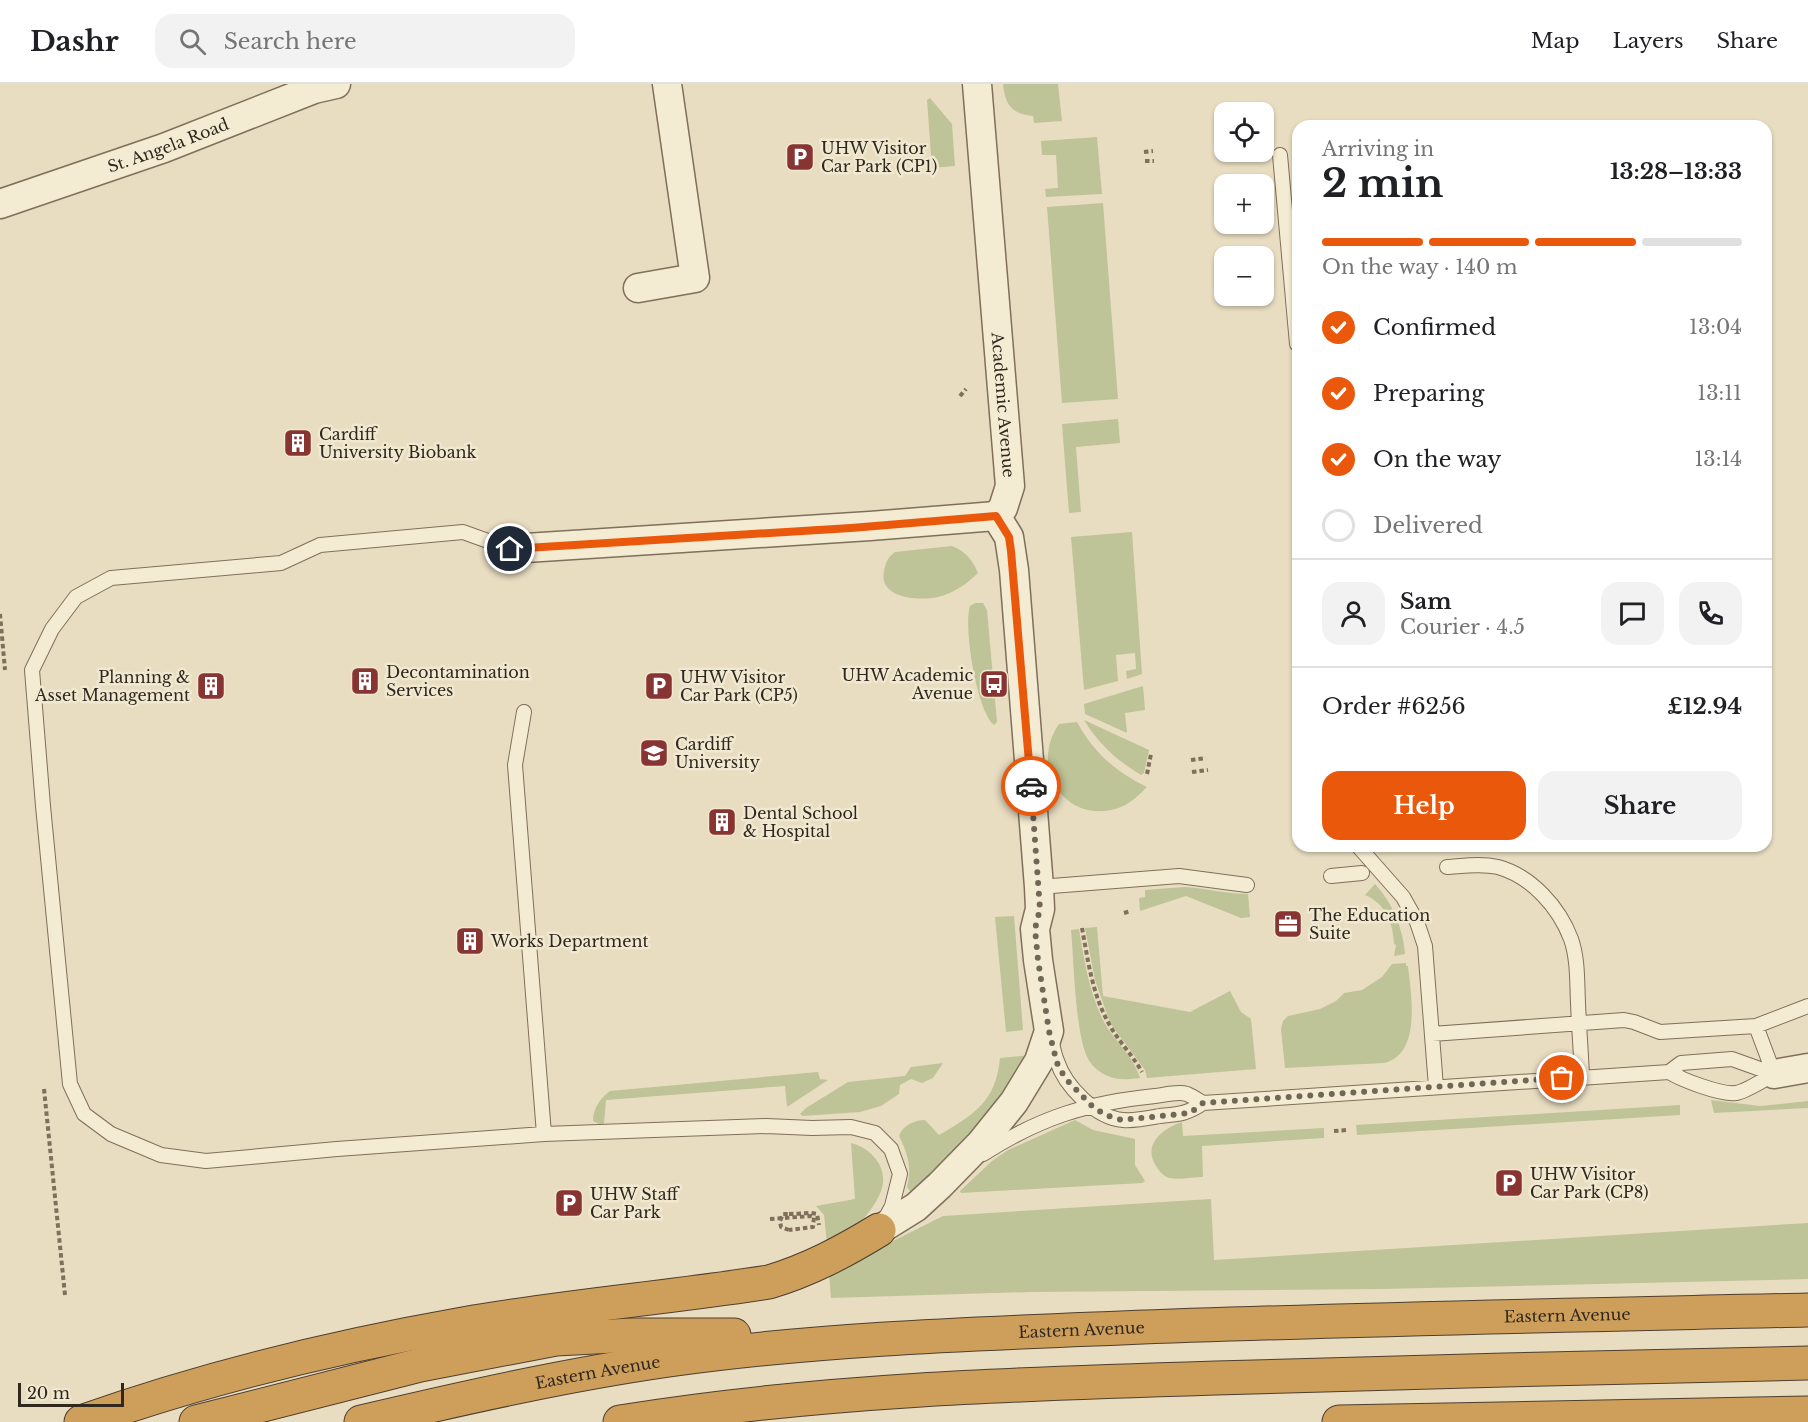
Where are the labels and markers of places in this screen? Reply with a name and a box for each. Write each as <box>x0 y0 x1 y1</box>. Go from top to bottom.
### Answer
place label: UHW Visitor Car Park (CP1) <box>821 138 937 176</box>
parking icon: UHW Visitor Car Park (CP1) <box>784 141 816 173</box>
place label: Cardiff University Biobank <box>319 424 477 462</box>
building icon: Cardiff University Biobank <box>282 427 314 459</box>
pin <box>484 523 535 574</box>
place label: Decontamination Services <box>386 662 530 700</box>
building icon: Decontamination Services <box>349 665 381 697</box>
place label: UHW Academic Avenue <box>842 665 973 703</box>
place label: Planning & Asset Management <box>34 667 190 705</box>
place label: UHW Visitor Car Park (CP5) <box>680 667 798 705</box>
bus stop icon: UHW Academic Avenue <box>978 668 1010 700</box>
building icon: Planning & Asset Management <box>195 670 227 702</box>
parking icon: UHW Visitor Car Park (CP5) <box>643 670 675 702</box>
place label: Cardiff University <box>675 734 761 772</box>
school or university icon: Cardiff University <box>638 737 670 769</box>
place label: Dental School & Hospital <box>743 803 858 841</box>
building icon: Dental School & Hospital <box>706 806 738 838</box>
place label: The Education Suite <box>1309 905 1430 943</box>
office icon: The Education Suite <box>1272 908 1304 940</box>
building icon: Works Department <box>454 925 486 957</box>
place label: Works Department <box>490 931 649 951</box>
pin <box>1536 1052 1587 1103</box>
place label: UHW Visitor Car Park (CP8) <box>1530 1164 1649 1202</box>
parking icon: UHW Visitor Car Park (CP8) <box>1493 1167 1525 1199</box>
place label: UHW Staff Car Park <box>590 1184 680 1222</box>
parking icon: UHW Staff Car Park <box>553 1187 585 1219</box>

